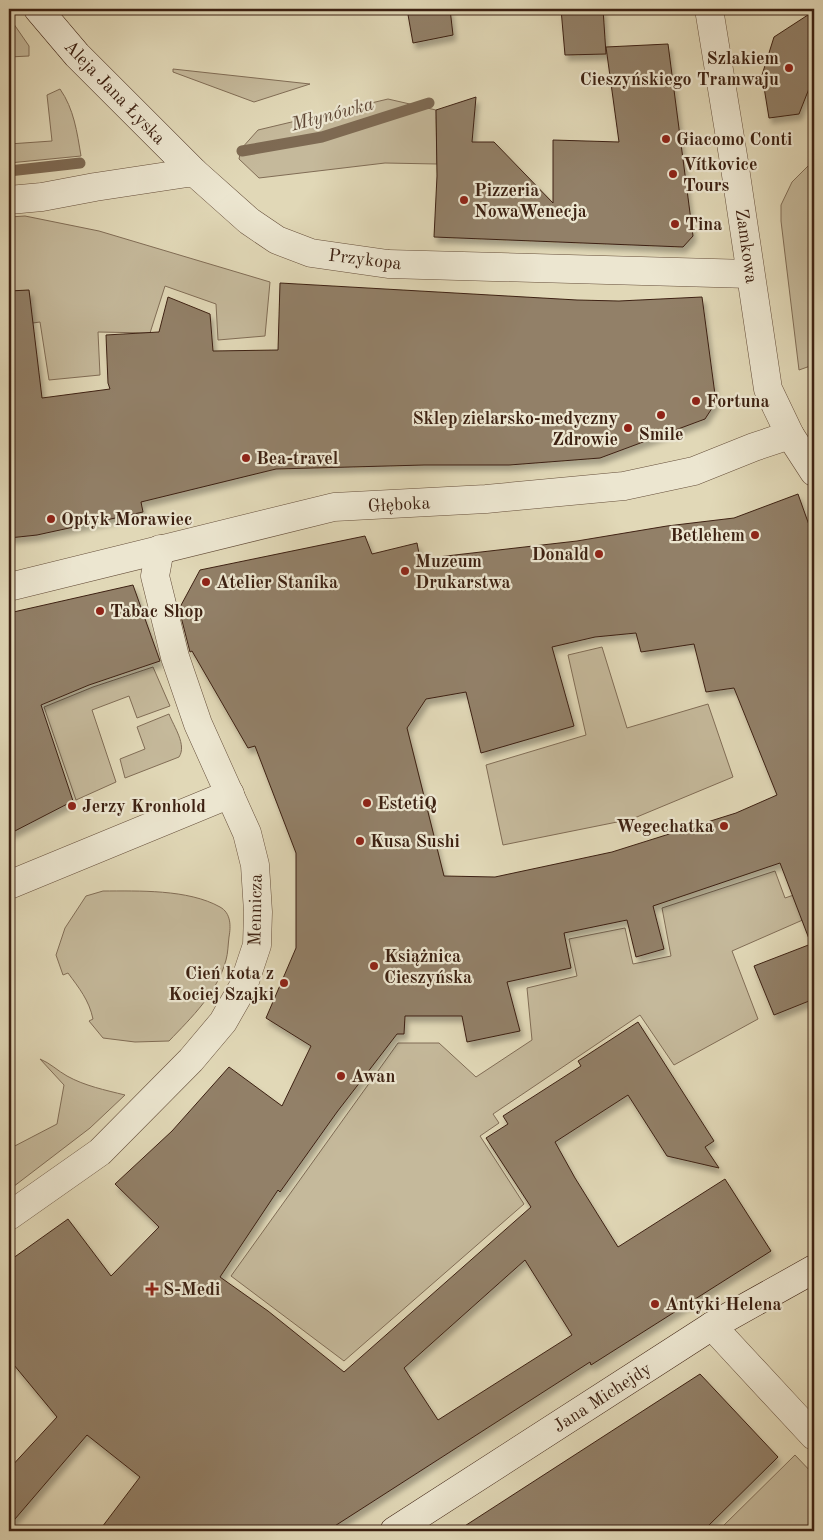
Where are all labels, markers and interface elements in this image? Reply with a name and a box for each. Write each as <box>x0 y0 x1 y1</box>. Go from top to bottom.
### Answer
street label: Aleja Jana Łyska <box>60 37 168 148</box>
place label: Szlakiem Cieszyńskiego Tramwaju <box>580 50 779 89</box>
marker: Szlakiem Cieszyńskiego Tramwaju <box>783 62 795 74</box>
water label: Młynówka <box>288 95 376 136</box>
place label: Giacomo Conti <box>676 131 792 149</box>
marker: Giacomo Conti <box>660 133 672 145</box>
place label: Vítkovice Tours <box>683 156 757 195</box>
marker: Vítkovice Tours <box>667 168 679 180</box>
place label: Pizzeria NowaWenecja <box>474 182 587 221</box>
marker: Pizzeria NowaWenecja <box>458 194 470 206</box>
street label: Zamkowa <box>732 208 760 285</box>
place label: Tina <box>685 216 722 234</box>
marker: Tina <box>669 218 681 230</box>
street label: Przykopa <box>327 247 403 273</box>
place label: Fortuna <box>706 393 770 411</box>
marker: Fortuna <box>690 395 702 407</box>
marker: Smile <box>655 409 667 421</box>
place label: Sklep zielarsko-medyczny Zdrowie <box>412 410 618 449</box>
marker: Sklep zielarsko-medyczny Zdrowie <box>622 422 634 434</box>
place label: Smile <box>639 426 683 444</box>
place label: Bea-travel <box>256 450 339 468</box>
marker: Bea-travel <box>240 452 252 464</box>
street label: Głęboka <box>367 494 431 516</box>
place label: Optyk Morawiec <box>61 511 193 529</box>
marker: Optyk Morawiec <box>45 513 57 525</box>
place label: Betlehem <box>670 527 745 545</box>
marker: Betlehem <box>749 529 761 541</box>
place label: Donald <box>531 546 589 564</box>
marker: Donald <box>593 548 605 560</box>
place label: Muzeum Drukarstwa <box>415 553 511 592</box>
marker: Muzeum Drukarstwa <box>399 565 411 577</box>
place label: Atelier Stanika <box>216 574 338 592</box>
marker: Atelier Stanika <box>200 576 212 588</box>
place label: Tabac Shop <box>110 603 203 621</box>
marker: Tabac Shop <box>94 605 106 617</box>
place label: EstetiQ <box>377 795 437 813</box>
marker: EstetiQ <box>361 797 373 809</box>
place label: Jerzy Kronhold <box>82 798 206 816</box>
marker: Jerzy Kronhold <box>66 800 78 812</box>
place label: Wegechatka <box>616 818 714 836</box>
marker: Wegechatka <box>718 820 730 832</box>
place label: Kusa Sushi <box>370 833 460 851</box>
marker: Kusa Sushi <box>354 835 366 847</box>
street label: Mennicza <box>246 874 266 946</box>
place label: Książnica Cieszyńska <box>384 948 472 987</box>
marker: Książnica Cieszyńska <box>368 960 380 972</box>
place label: Cień kota z Kociej Szajki <box>168 965 274 1004</box>
marker: Cień kota z Kociej Szajki <box>278 977 290 989</box>
place label: Awan <box>351 1068 395 1086</box>
marker: Awan <box>335 1070 347 1082</box>
place label: S-Medi <box>163 1281 220 1299</box>
marker: S-Medi <box>145 1282 159 1296</box>
place label: Antyki Helena <box>665 1296 782 1314</box>
marker: Antyki Helena <box>649 1298 661 1310</box>
street label: Jana Michejdy <box>550 1359 655 1436</box>

